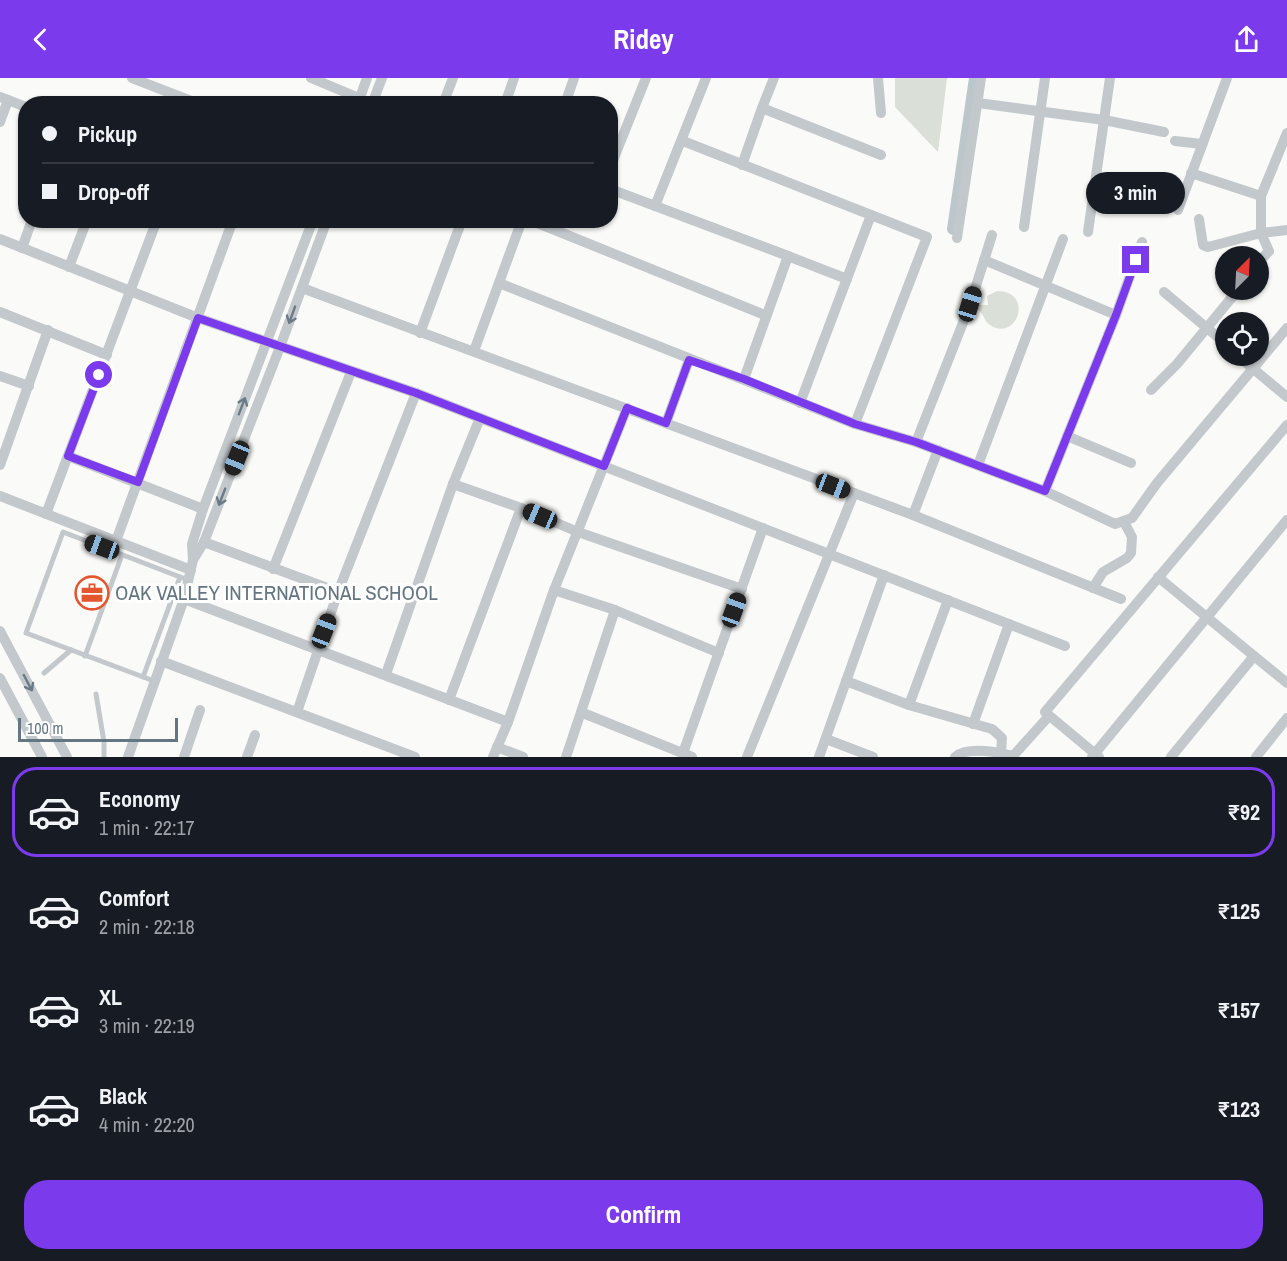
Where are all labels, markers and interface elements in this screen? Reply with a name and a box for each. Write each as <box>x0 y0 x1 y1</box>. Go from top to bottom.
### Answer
text: Ridey <box>613 21 674 57</box>
icon: back <box>24 23 57 56</box>
icon: share <box>1230 23 1263 56</box>
text: Pickup <box>78 119 137 149</box>
callout: 3 min <box>1086 173 1186 215</box>
text: Drop-off <box>78 177 149 207</box>
text: 3 min <box>1114 179 1157 206</box>
route end <box>1122 246 1149 273</box>
north arrow <box>1215 246 1269 300</box>
map controls <box>1215 246 1269 366</box>
car <box>956 284 984 324</box>
one-way arrow <box>286 305 297 324</box>
button: locate <box>1215 312 1269 366</box>
route start <box>85 361 112 388</box>
one-way arrow <box>237 397 248 416</box>
car <box>222 438 252 478</box>
car <box>813 471 853 501</box>
one-way arrow <box>216 487 227 505</box>
car <box>520 501 560 531</box>
car <box>82 532 122 562</box>
office icon: OAK VALLEY INTERNATIONAL SCHOOL <box>74 575 110 611</box>
place label: OAK VALLEY INTERNATIONAL SCHOOL <box>115 578 438 607</box>
car <box>719 590 749 630</box>
car <box>309 611 339 651</box>
one-way arrow <box>22 674 34 692</box>
scale bar <box>18 715 178 742</box>
text: 100 m <box>27 717 63 739</box>
text: Economy <box>99 784 180 814</box>
icon: car <box>27 785 81 839</box>
text: ₹92 <box>1227 797 1260 827</box>
text: 1 min · 22:17 <box>99 814 195 841</box>
text: Comfort <box>99 883 169 913</box>
icon: car <box>27 884 81 938</box>
text: ₹125 <box>1217 896 1260 926</box>
text: 2 min · 22:18 <box>99 913 195 940</box>
text: XL <box>99 982 122 1012</box>
icon: car <box>27 983 81 1037</box>
text: ₹157 <box>1217 995 1260 1025</box>
text: 3 min · 22:19 <box>99 1012 195 1039</box>
text: Black <box>99 1081 147 1111</box>
icon: car <box>27 1082 81 1136</box>
text: ₹123 <box>1217 1094 1260 1124</box>
text: 4 min · 22:20 <box>99 1111 195 1138</box>
button: Confirm <box>24 1180 1263 1249</box>

